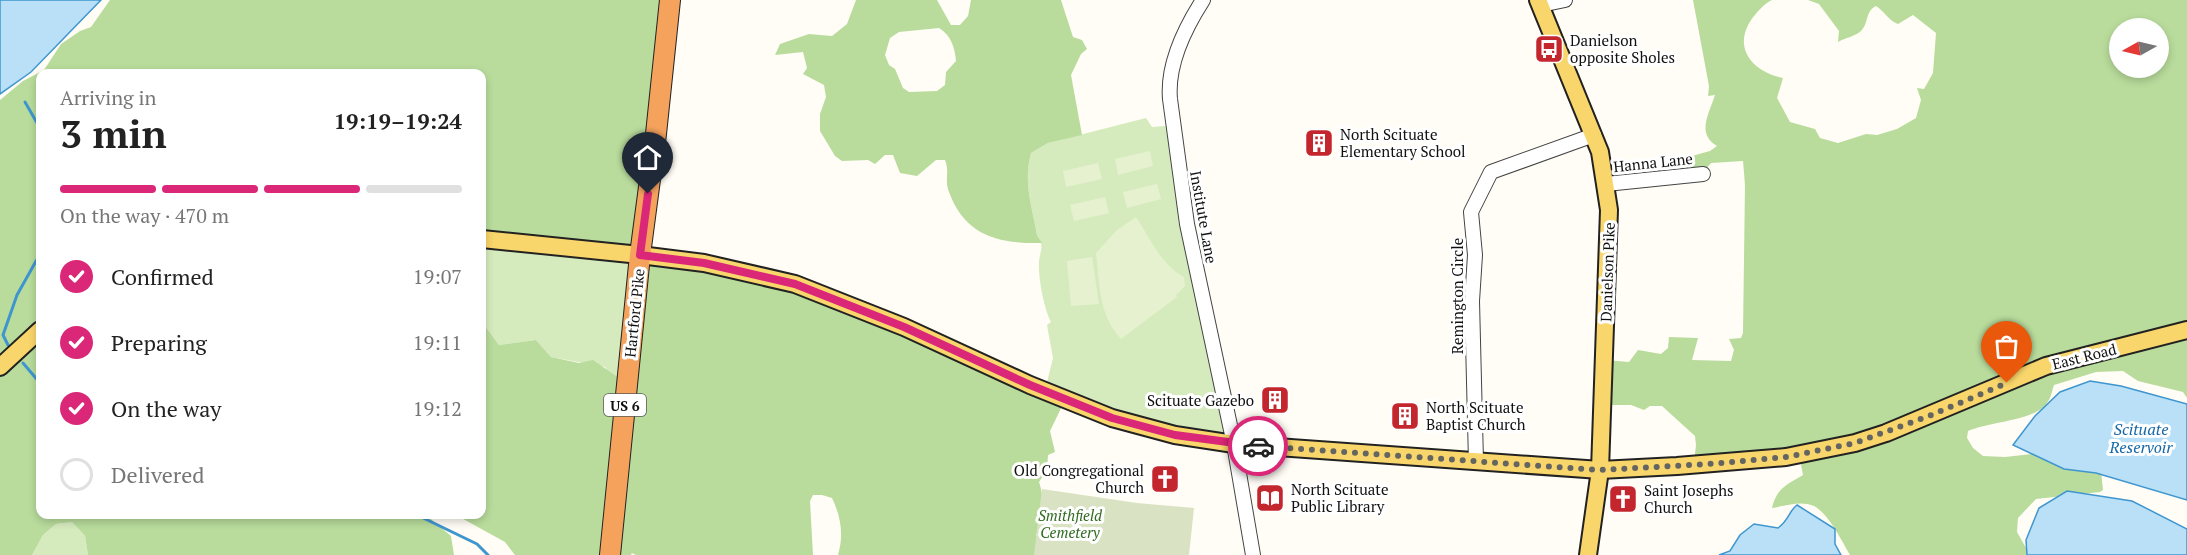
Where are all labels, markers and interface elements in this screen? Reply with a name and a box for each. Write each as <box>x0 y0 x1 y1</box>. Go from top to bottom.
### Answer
north arrow <box>2109 18 2169 78</box>
map controls <box>2109 18 2169 78</box>
place label: Danielson opposite Sholes <box>1570 30 1675 67</box>
bus stop icon: Danielson opposite Sholes <box>1533 33 1565 65</box>
text: Arriving in <box>60 84 156 111</box>
text: 19:19–19:24 <box>334 106 462 135</box>
text: 3 min <box>60 107 167 159</box>
place label: North Scituate Elementary School <box>1340 124 1466 161</box>
building icon: North Scituate Elementary School <box>1303 127 1335 159</box>
pin <box>622 132 673 194</box>
icon: home <box>631 141 664 174</box>
street label: Hanna Lane <box>1612 148 1694 176</box>
street label: Institute Lane <box>1186 169 1222 265</box>
text: On the way · 470 m <box>60 202 229 229</box>
street label: Danielson Pike <box>1595 222 1619 322</box>
street label: Remington Circle <box>1447 238 1467 354</box>
icon: check <box>60 260 93 293</box>
text: Confirmed <box>111 262 214 291</box>
text: 19:07 <box>413 263 462 290</box>
street label: Hartford Pike <box>619 268 649 358</box>
pin <box>1981 321 2032 383</box>
icon: check <box>60 326 93 359</box>
text: Preparing <box>111 328 207 357</box>
text: 19:11 <box>413 329 462 356</box>
icon: bag <box>1990 330 2023 363</box>
street label: East Road <box>2050 338 2118 374</box>
building icon: Scituate Gazebo <box>1259 384 1291 416</box>
place label: Scituate Gazebo <box>1147 390 1254 410</box>
icon: check <box>60 392 93 425</box>
text: On the way <box>111 394 221 423</box>
road number: US 6 <box>604 394 646 416</box>
text: 19:12 <box>413 395 462 422</box>
place label: North Scituate Baptist Church <box>1426 397 1526 434</box>
building icon: North Scituate Baptist Church <box>1389 400 1421 432</box>
courier <box>1228 416 1288 476</box>
water label: Scituate Reservoir <box>2109 418 2173 458</box>
icon: car <box>1242 430 1275 463</box>
text: Delivered <box>111 460 204 489</box>
place label: Old Congregational Church <box>1014 460 1144 497</box>
church icon: Old Congregational Church <box>1149 463 1181 495</box>
place label: North Scituate Public Library <box>1291 479 1388 516</box>
place label: Saint Josephs Church <box>1644 480 1734 517</box>
library icon: North Scituate Public Library <box>1254 482 1286 514</box>
church icon: Saint Josephs Church <box>1607 483 1639 515</box>
park label: Smithfield Cemetery <box>1038 505 1103 542</box>

